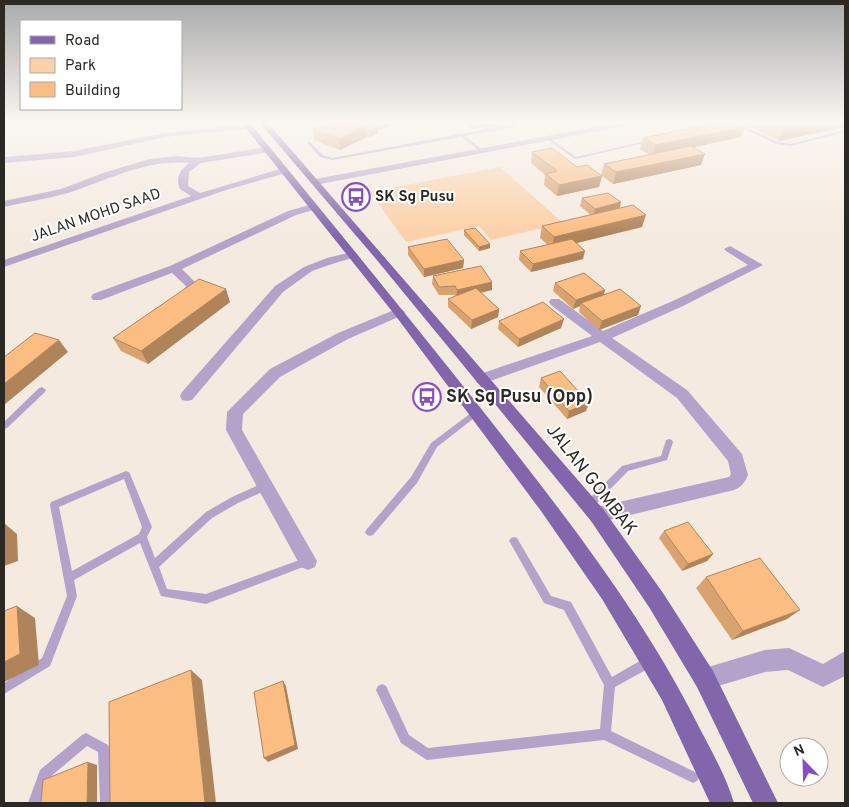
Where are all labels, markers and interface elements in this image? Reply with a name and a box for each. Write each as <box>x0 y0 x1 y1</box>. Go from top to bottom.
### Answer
legend <box>20 20 182 110</box>
text: Road <box>65 32 100 51</box>
text: Park <box>65 57 96 76</box>
text: Building <box>65 82 120 101</box>
bus stop icon: SK Sg Pusu <box>341 182 371 212</box>
street label: JALAN MOHD SAAD <box>29 185 163 247</box>
place label: SK Sg Pusu <box>375 188 455 207</box>
bus stop icon: SK Sg Pusu (Opp) <box>412 382 442 412</box>
place label: SK Sg Pusu (Opp) <box>446 386 593 409</box>
street label: JALAN GOMBAK <box>540 420 642 540</box>
north arrow <box>779 737 829 787</box>
text: N <box>792 742 807 761</box>

